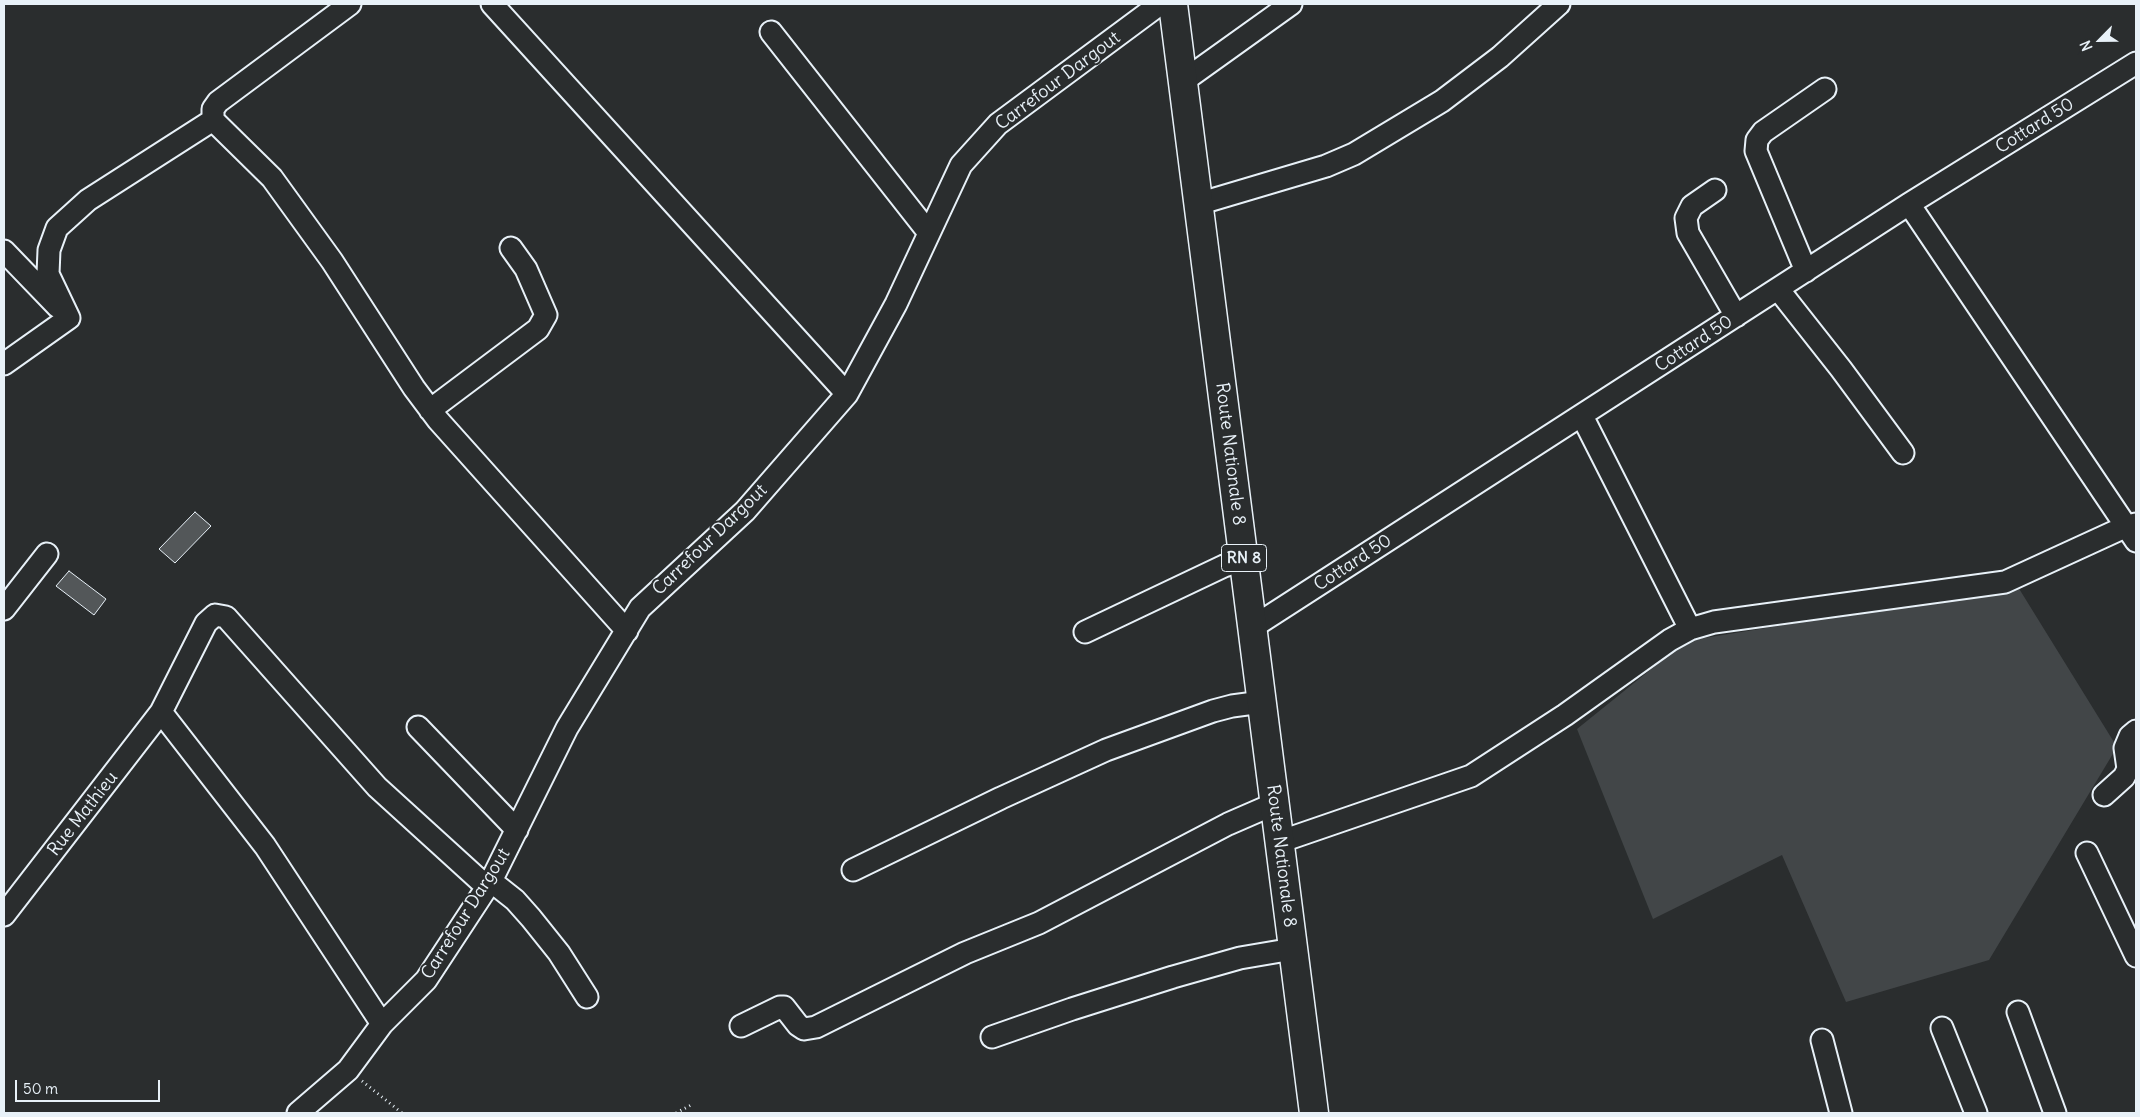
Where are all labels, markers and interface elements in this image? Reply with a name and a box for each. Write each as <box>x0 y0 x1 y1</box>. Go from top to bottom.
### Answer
north arrow <box>2075 15 2125 65</box>
street label: Carrefour Dargout <box>991 27 1125 135</box>
text: N <box>2076 38 2096 54</box>
street label: Cottard 50 <box>1992 93 2078 159</box>
street label: Cottard 50 <box>1651 311 1737 377</box>
street label: Route Nationale 8 <box>1211 381 1249 527</box>
street label: Carrefour Dargout <box>648 480 772 600</box>
street label: Cottard 50 <box>1310 530 1396 596</box>
road number: RN 8 <box>1222 544 1266 572</box>
street label: Rue Mathieu <box>43 767 123 861</box>
street label: Route Nationale 8 <box>1262 783 1300 929</box>
street label: Carrefour Dargout <box>417 844 515 984</box>
scale bar <box>18 1070 162 1102</box>
text: 50 m <box>23 1079 58 1098</box>

